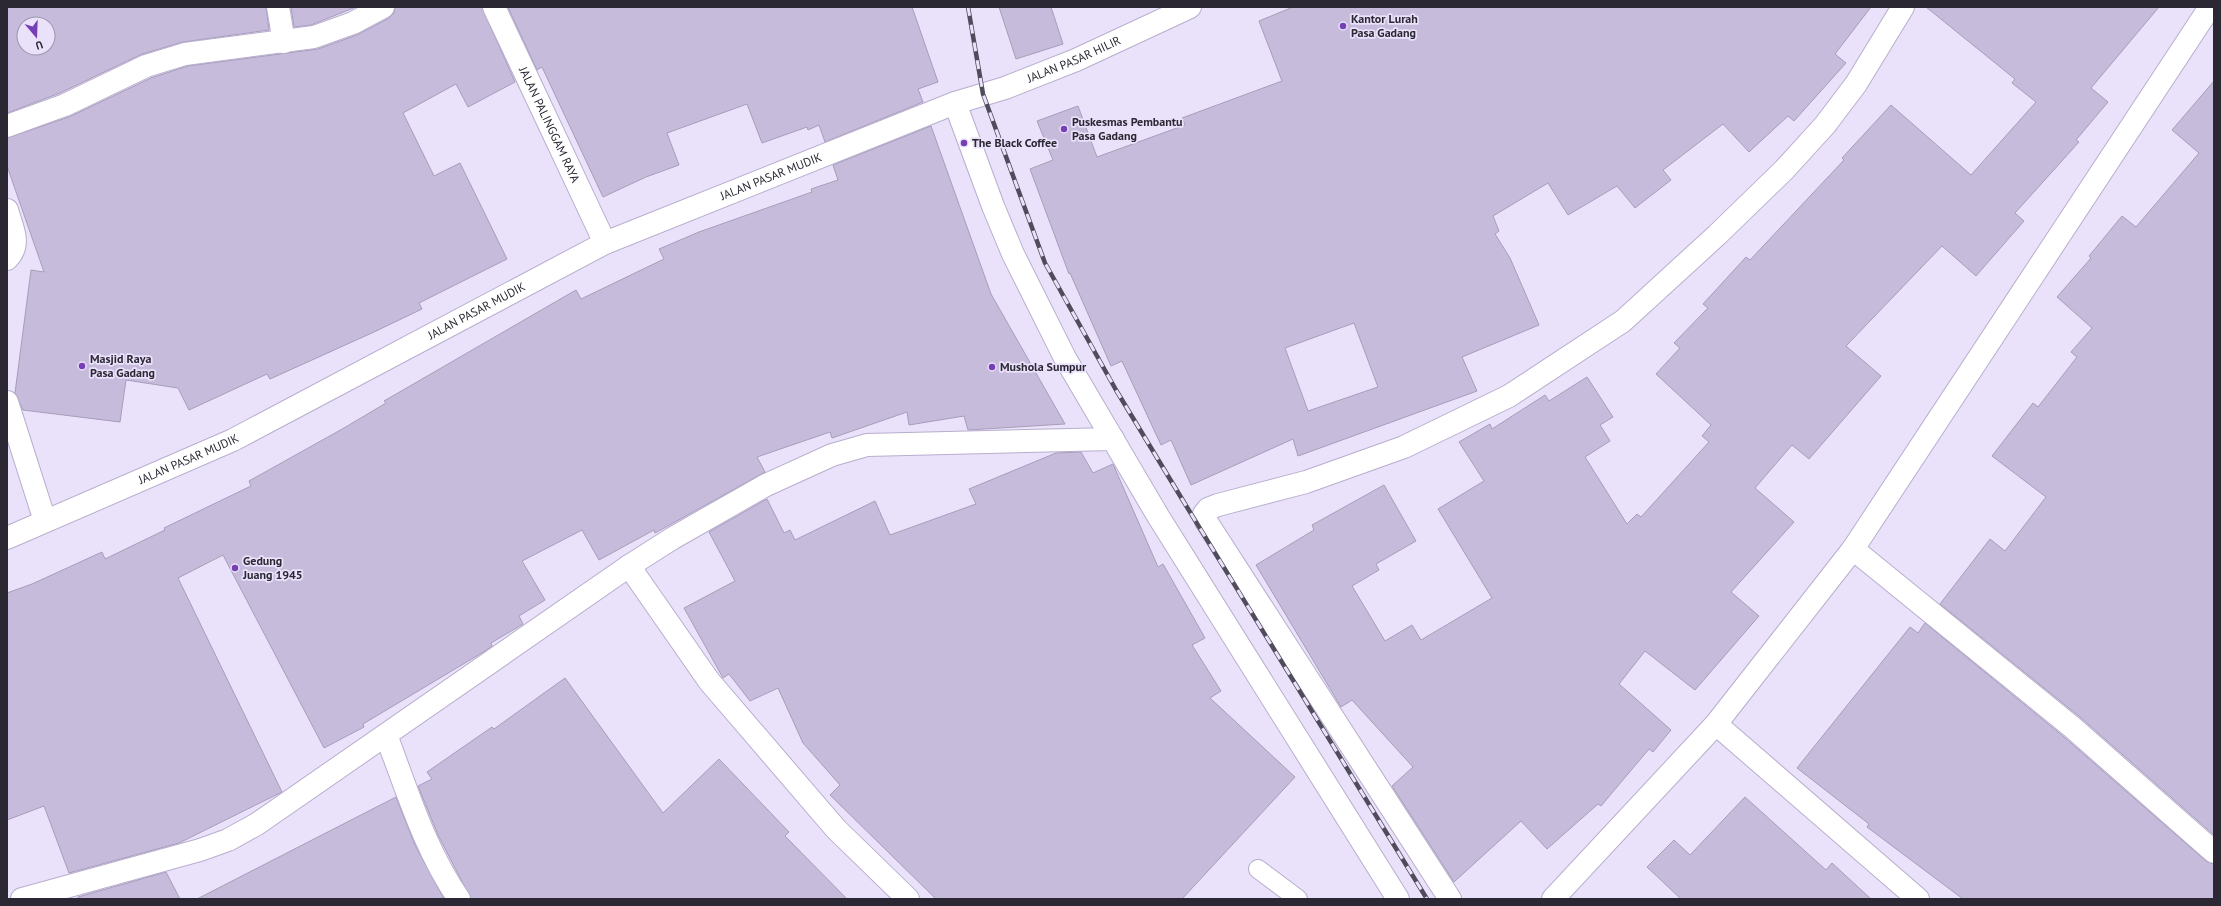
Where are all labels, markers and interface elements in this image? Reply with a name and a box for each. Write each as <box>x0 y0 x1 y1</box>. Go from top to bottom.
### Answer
place label: Kantor Lurah Pasa Gadang <box>1351 11 1418 40</box>
north arrow <box>16 16 56 56</box>
marker: Kantor Lurah Pasa Gadang <box>1338 21 1348 31</box>
street label: JALAN PASAR HILIR <box>1024 32 1123 86</box>
text: U <box>34 38 45 53</box>
street label: JALAN PALINGGAM RAYA <box>516 63 583 185</box>
place label: Puskesmas Pembantu Pasa Gadang <box>1072 114 1182 143</box>
marker: Puskesmas Pembantu Pasa Gadang <box>1059 124 1069 134</box>
place label: The Black Coffee <box>972 135 1057 150</box>
marker: The Black Coffee <box>959 138 969 148</box>
street label: JALAN PASAR MUDIK <box>717 149 824 204</box>
street label: JALAN PASAR MUDIK <box>424 279 528 343</box>
place label: Masjid Raya Pasa Gadang <box>90 351 155 380</box>
place label: Mushola Sumpur <box>1000 359 1087 374</box>
marker: Masjid Raya Pasa Gadang <box>77 361 87 371</box>
marker: Mushola Sumpur <box>987 362 997 372</box>
street label: JALAN PASAR MUDIK <box>135 430 241 488</box>
place label: Gedung Juang 1945 <box>242 553 303 582</box>
marker: Gedung Juang 1945 <box>230 563 240 573</box>

